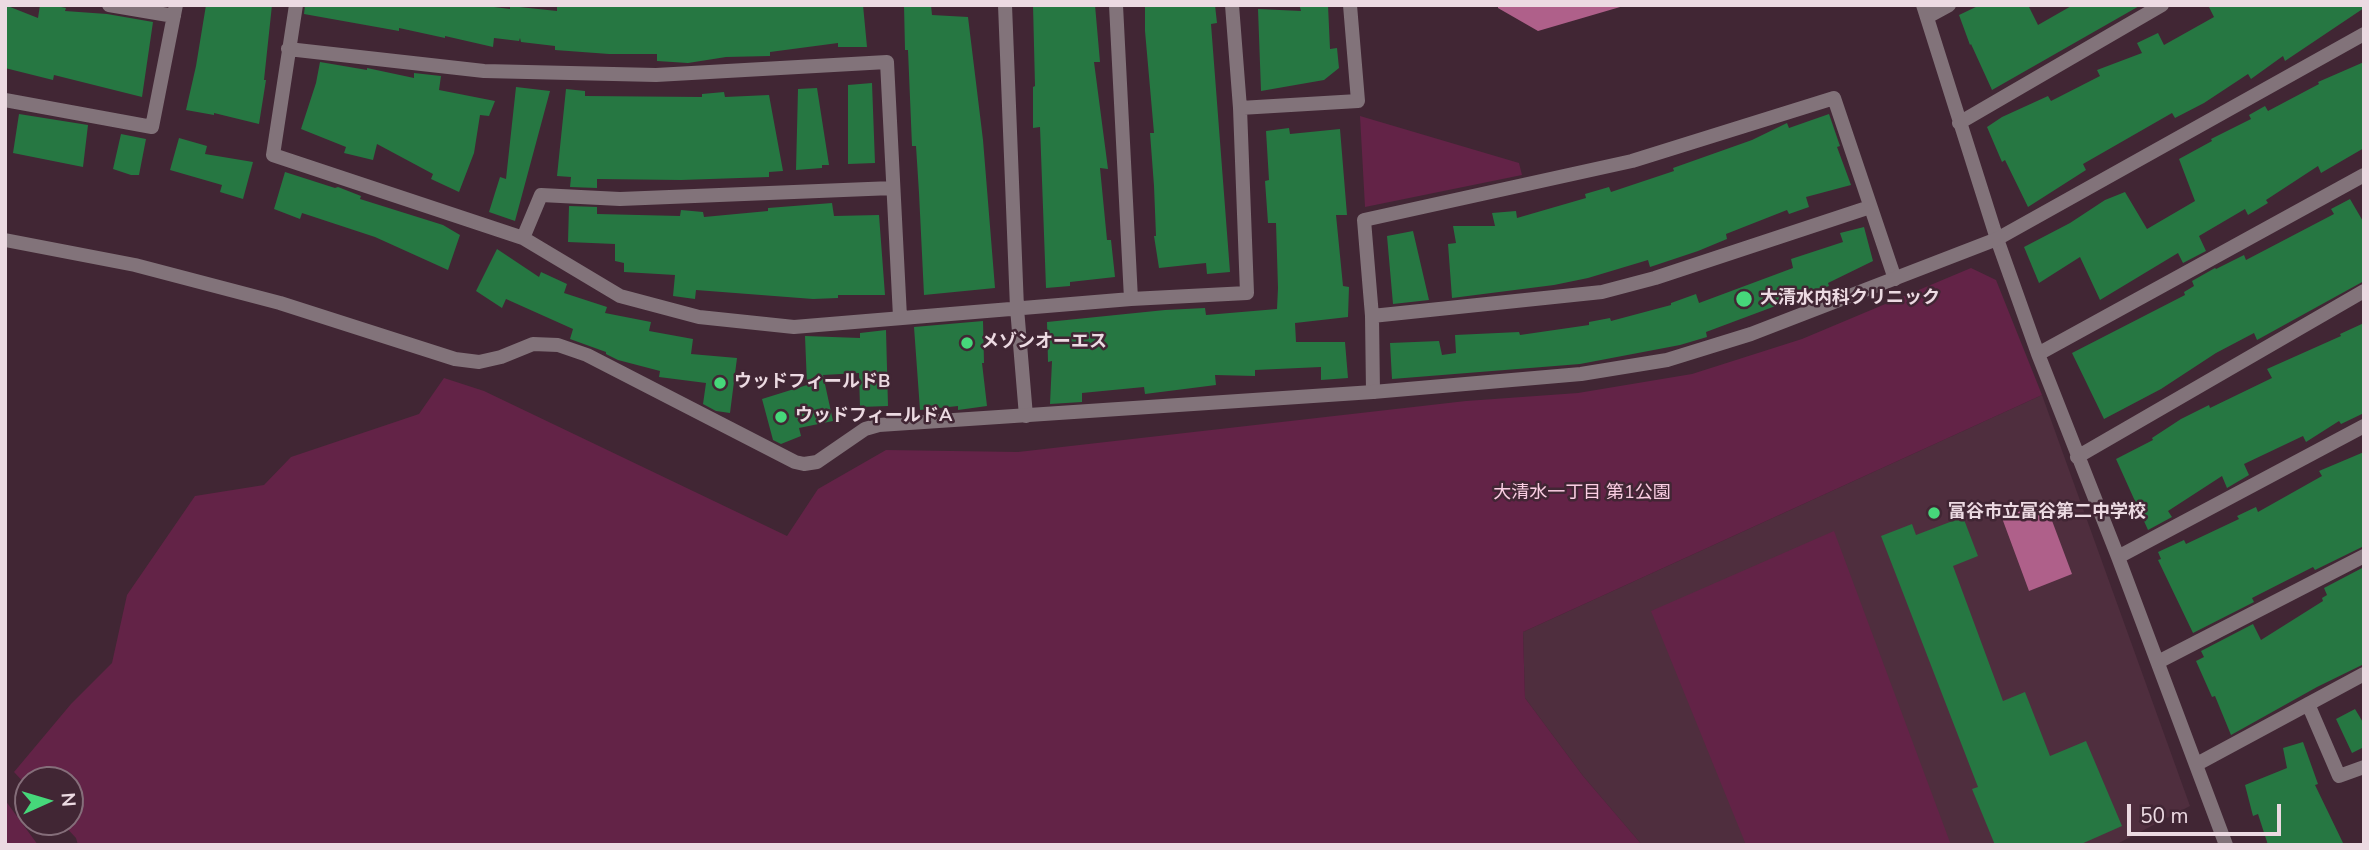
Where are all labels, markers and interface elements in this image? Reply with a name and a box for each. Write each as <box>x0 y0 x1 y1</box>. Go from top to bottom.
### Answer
place label: 大清水内科クリニック <box>1760 288 1940 310</box>
marker: 大清水内科クリニック <box>1734 289 1754 309</box>
place label: メゾンオーエス <box>981 332 1107 354</box>
marker: メゾンオーエス <box>959 335 975 351</box>
place label: ウッドフィールドB <box>734 372 890 394</box>
marker: ウッドフィールドB <box>712 375 728 391</box>
place label: ウッドフィールドA <box>795 406 952 428</box>
marker: ウッドフィールドA <box>773 409 789 425</box>
park label: 大清水一丁目 第1公園 <box>1493 483 1671 505</box>
place label: 富谷市立富谷第二中学校 <box>1948 502 2146 524</box>
marker: 富谷市立富谷第二中学校 <box>1926 505 1942 521</box>
north arrow <box>14 766 84 836</box>
scale bar <box>2131 790 2285 834</box>
text: N <box>54 792 81 808</box>
text: 50 m <box>2140 802 2189 830</box>

